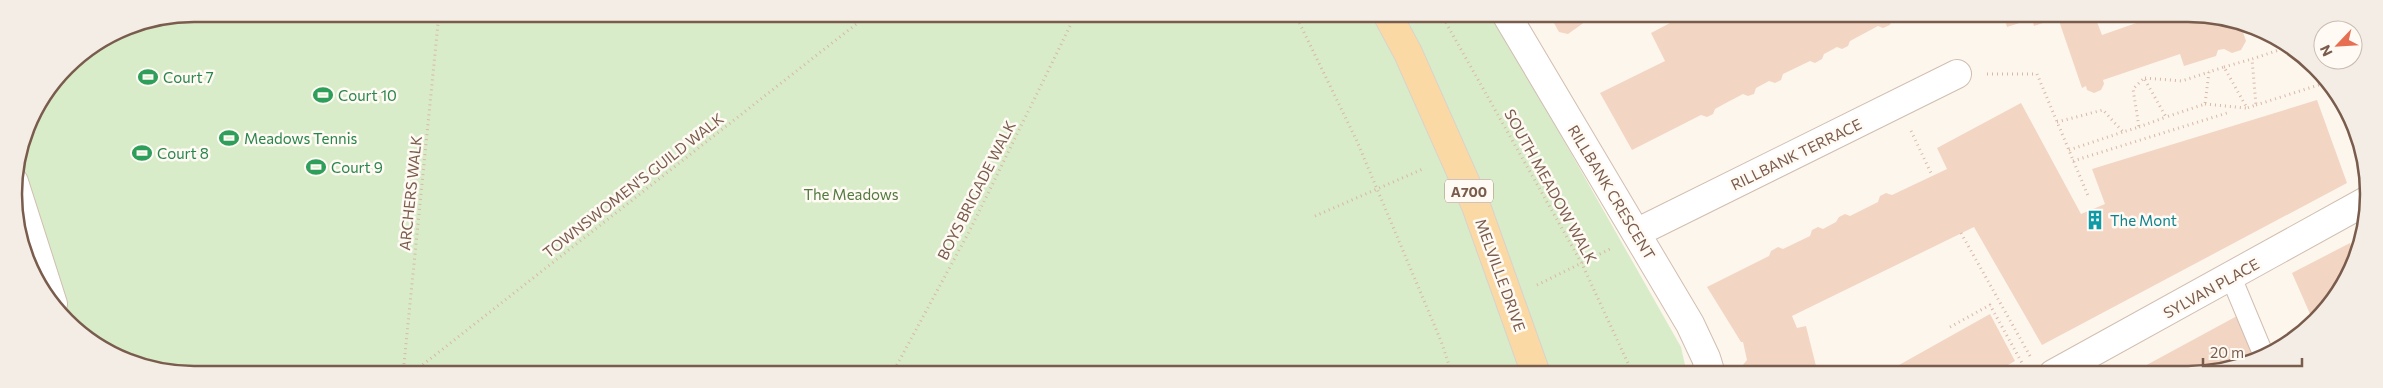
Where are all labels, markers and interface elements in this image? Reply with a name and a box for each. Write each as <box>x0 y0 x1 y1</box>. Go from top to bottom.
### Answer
north arrow <box>2313 20 2363 70</box>
text: N <box>2316 42 2336 59</box>
sports icon: Court 7 <box>137 66 159 88</box>
place label: Court 7 <box>163 68 214 86</box>
sports icon: Court 10 <box>312 84 334 106</box>
place label: Court 10 <box>338 86 397 104</box>
street label: SOUTH MEADOW WALK <box>1501 106 1601 266</box>
street label: TOWNSWOMEN'S GUILD WALK <box>539 109 727 261</box>
street label: RILLBANK TERRACE <box>1728 114 1864 194</box>
street label: BOYS BRIGADE WALK <box>933 117 1019 263</box>
street label: RILLBANK CRESCENT <box>1565 121 1660 263</box>
sports icon: Meadows Tennis <box>218 127 240 149</box>
place label: Meadows Tennis <box>244 129 358 147</box>
street label: ARCHERS WALK <box>395 135 425 251</box>
sports icon: Court 8 <box>131 142 153 164</box>
place label: Court 8 <box>157 144 209 162</box>
sports icon: Court 9 <box>305 156 327 178</box>
place label: Court 9 <box>331 158 383 176</box>
road number: A700 <box>1445 180 1493 202</box>
park label: The Meadows <box>803 185 899 203</box>
building icon: The Mont <box>2084 209 2106 231</box>
place label: The Mont <box>2110 211 2177 229</box>
street label: MELVILLE DRIVE <box>1472 216 1530 334</box>
street label: SYLVAN PLACE <box>2160 254 2262 322</box>
scale bar <box>2203 336 2302 368</box>
text: 20 m <box>2210 343 2244 361</box>

